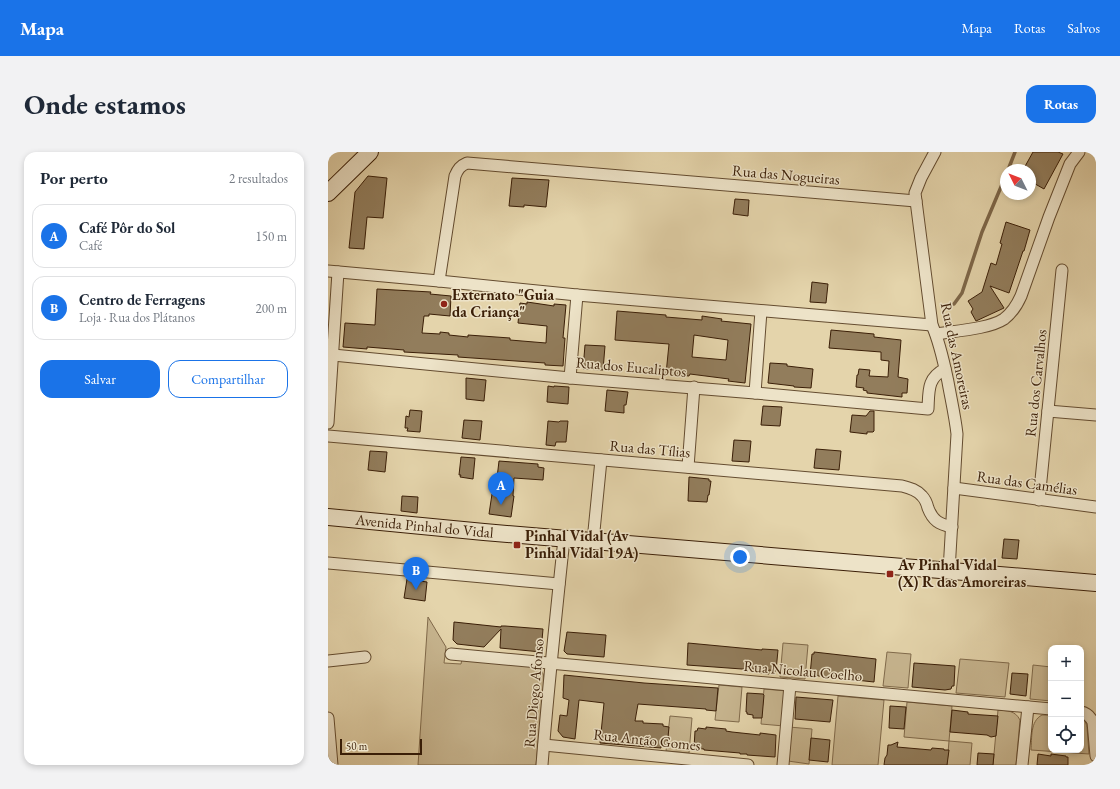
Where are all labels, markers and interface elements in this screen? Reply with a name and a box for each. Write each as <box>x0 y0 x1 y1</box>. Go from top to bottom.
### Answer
text: Mapa <box>20 16 64 41</box>
text: Mapa <box>961 19 992 37</box>
text: Rotas <box>1014 19 1045 37</box>
text: Salvos <box>1067 19 1100 37</box>
button: Rotas <box>1026 85 1096 123</box>
text: Onde estamos <box>24 86 186 122</box>
street label: Rua das Nogueiras <box>731 160 841 189</box>
north arrow <box>1000 164 1036 200</box>
text: Por perto <box>40 167 108 189</box>
text: 2 resultados <box>229 170 288 187</box>
text: Café Pôr do Sol <box>79 218 175 237</box>
text: A <box>49 228 59 245</box>
text: 150 m <box>256 228 287 245</box>
text: Café <box>79 237 102 254</box>
place label: Externato "Guia da Criança" <box>452 285 555 321</box>
text: Centro de Ferragens <box>79 290 205 309</box>
marker: Externato "Guia da Criança" <box>439 299 449 309</box>
text: B <box>50 300 58 317</box>
text: 200 m <box>256 300 287 317</box>
street label: Rua das Amoreiras <box>937 301 978 411</box>
text: Loja · Rua dos Plátanos <box>79 309 195 326</box>
street label: Rua dos Carvalhos <box>1020 328 1051 438</box>
street label: Rua dos Eucaliptos <box>575 352 687 381</box>
button: Salvar <box>40 360 160 398</box>
button: Compartilhar <box>168 360 288 398</box>
street label: Rua das Tílias <box>609 436 691 462</box>
street label: Rua das Camélias <box>976 466 1079 499</box>
pin: A <box>488 472 514 505</box>
street label: Avenida Pinhal do Vidal <box>354 510 495 542</box>
place label: Pinhal Vidal (Av Pinhal Vidal 19A) <box>525 526 639 562</box>
marker: Pinhal Vidal (Av Pinhal Vidal 19A) <box>512 540 522 550</box>
your location <box>730 547 750 567</box>
place label: Av Pinhal Vidal (X) R das Amoreiras <box>897 555 1026 591</box>
pin: B <box>403 557 429 590</box>
marker: Av Pinhal Vidal (X) R das Amoreiras <box>885 569 895 579</box>
street label: Rua Diogo Afonso <box>519 638 548 748</box>
map controls <box>1048 645 1084 753</box>
button: + <box>1048 645 1084 681</box>
street label: Rua Nicolau Coelho <box>743 656 863 685</box>
button: − <box>1048 681 1084 717</box>
button: locate <box>1048 717 1084 753</box>
street label: Rua Antão Gomes <box>592 724 702 755</box>
scale bar <box>340 737 422 756</box>
text: 50 m <box>346 739 367 753</box>

